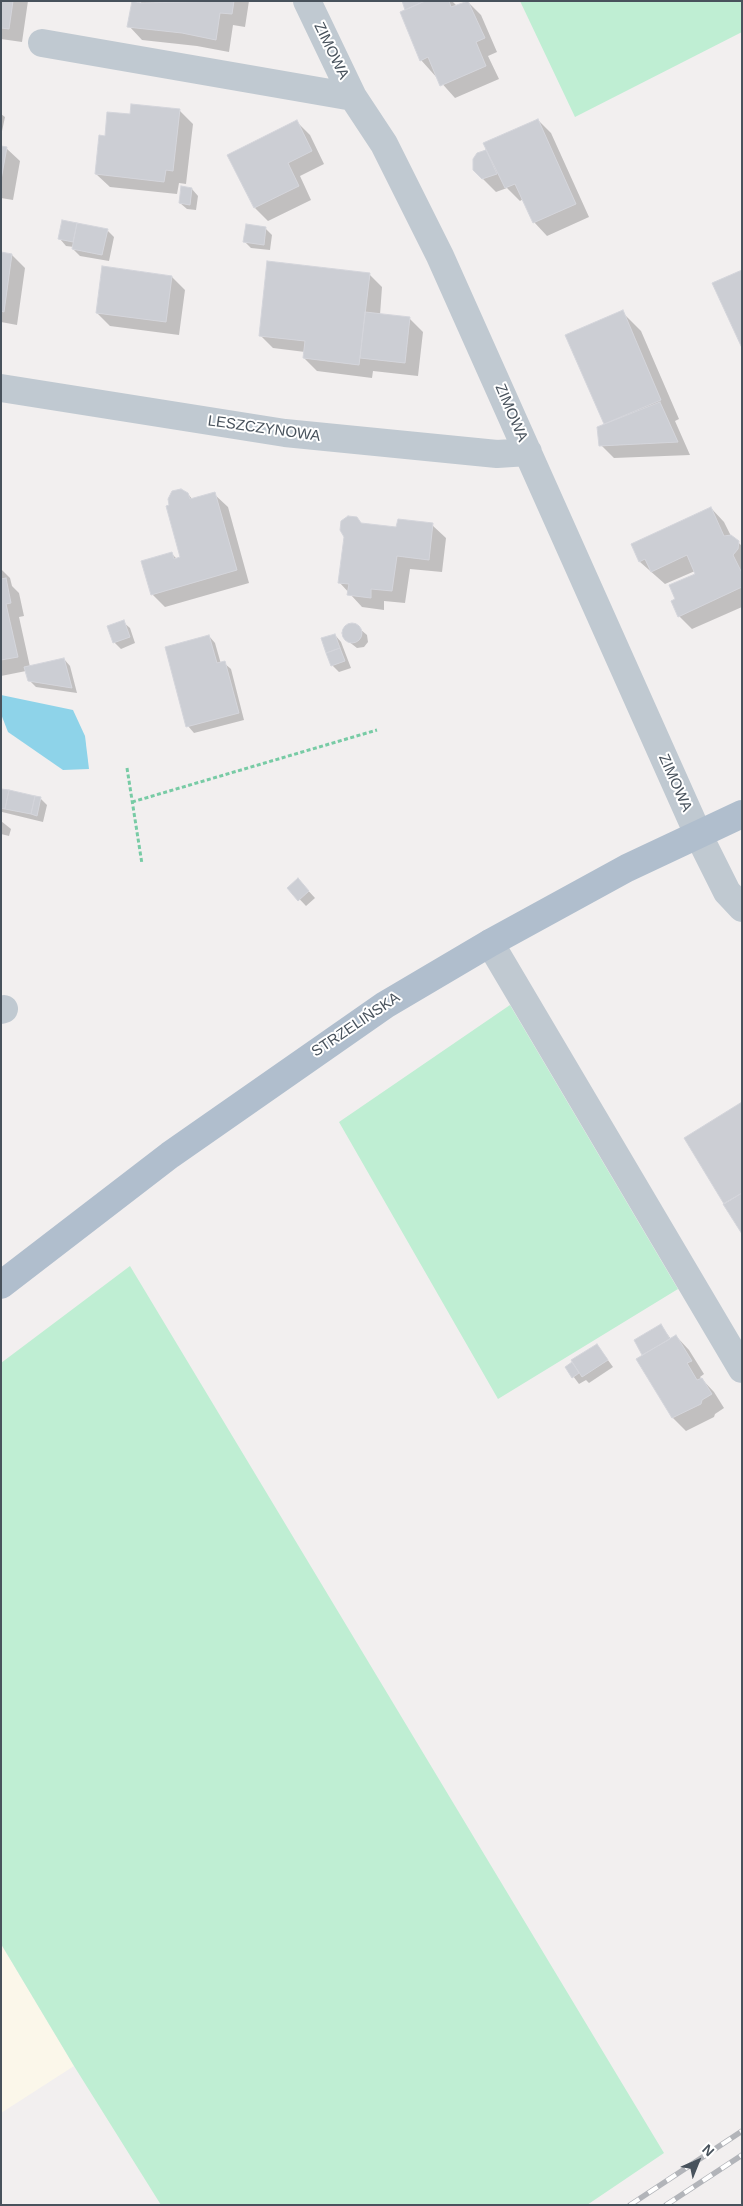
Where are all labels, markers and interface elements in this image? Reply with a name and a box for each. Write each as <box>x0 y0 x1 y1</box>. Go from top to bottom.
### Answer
street label: ZIMOWA <box>310 20 352 82</box>
street label: ZIMOWA <box>491 381 531 445</box>
street label: LESZCZYNOWA <box>206 412 322 446</box>
street label: ZIMOWA <box>654 751 696 815</box>
street label: STRZELIŃSKA <box>308 989 404 1061</box>
north arrow <box>673 2136 723 2186</box>
text: N <box>699 2141 718 2159</box>

